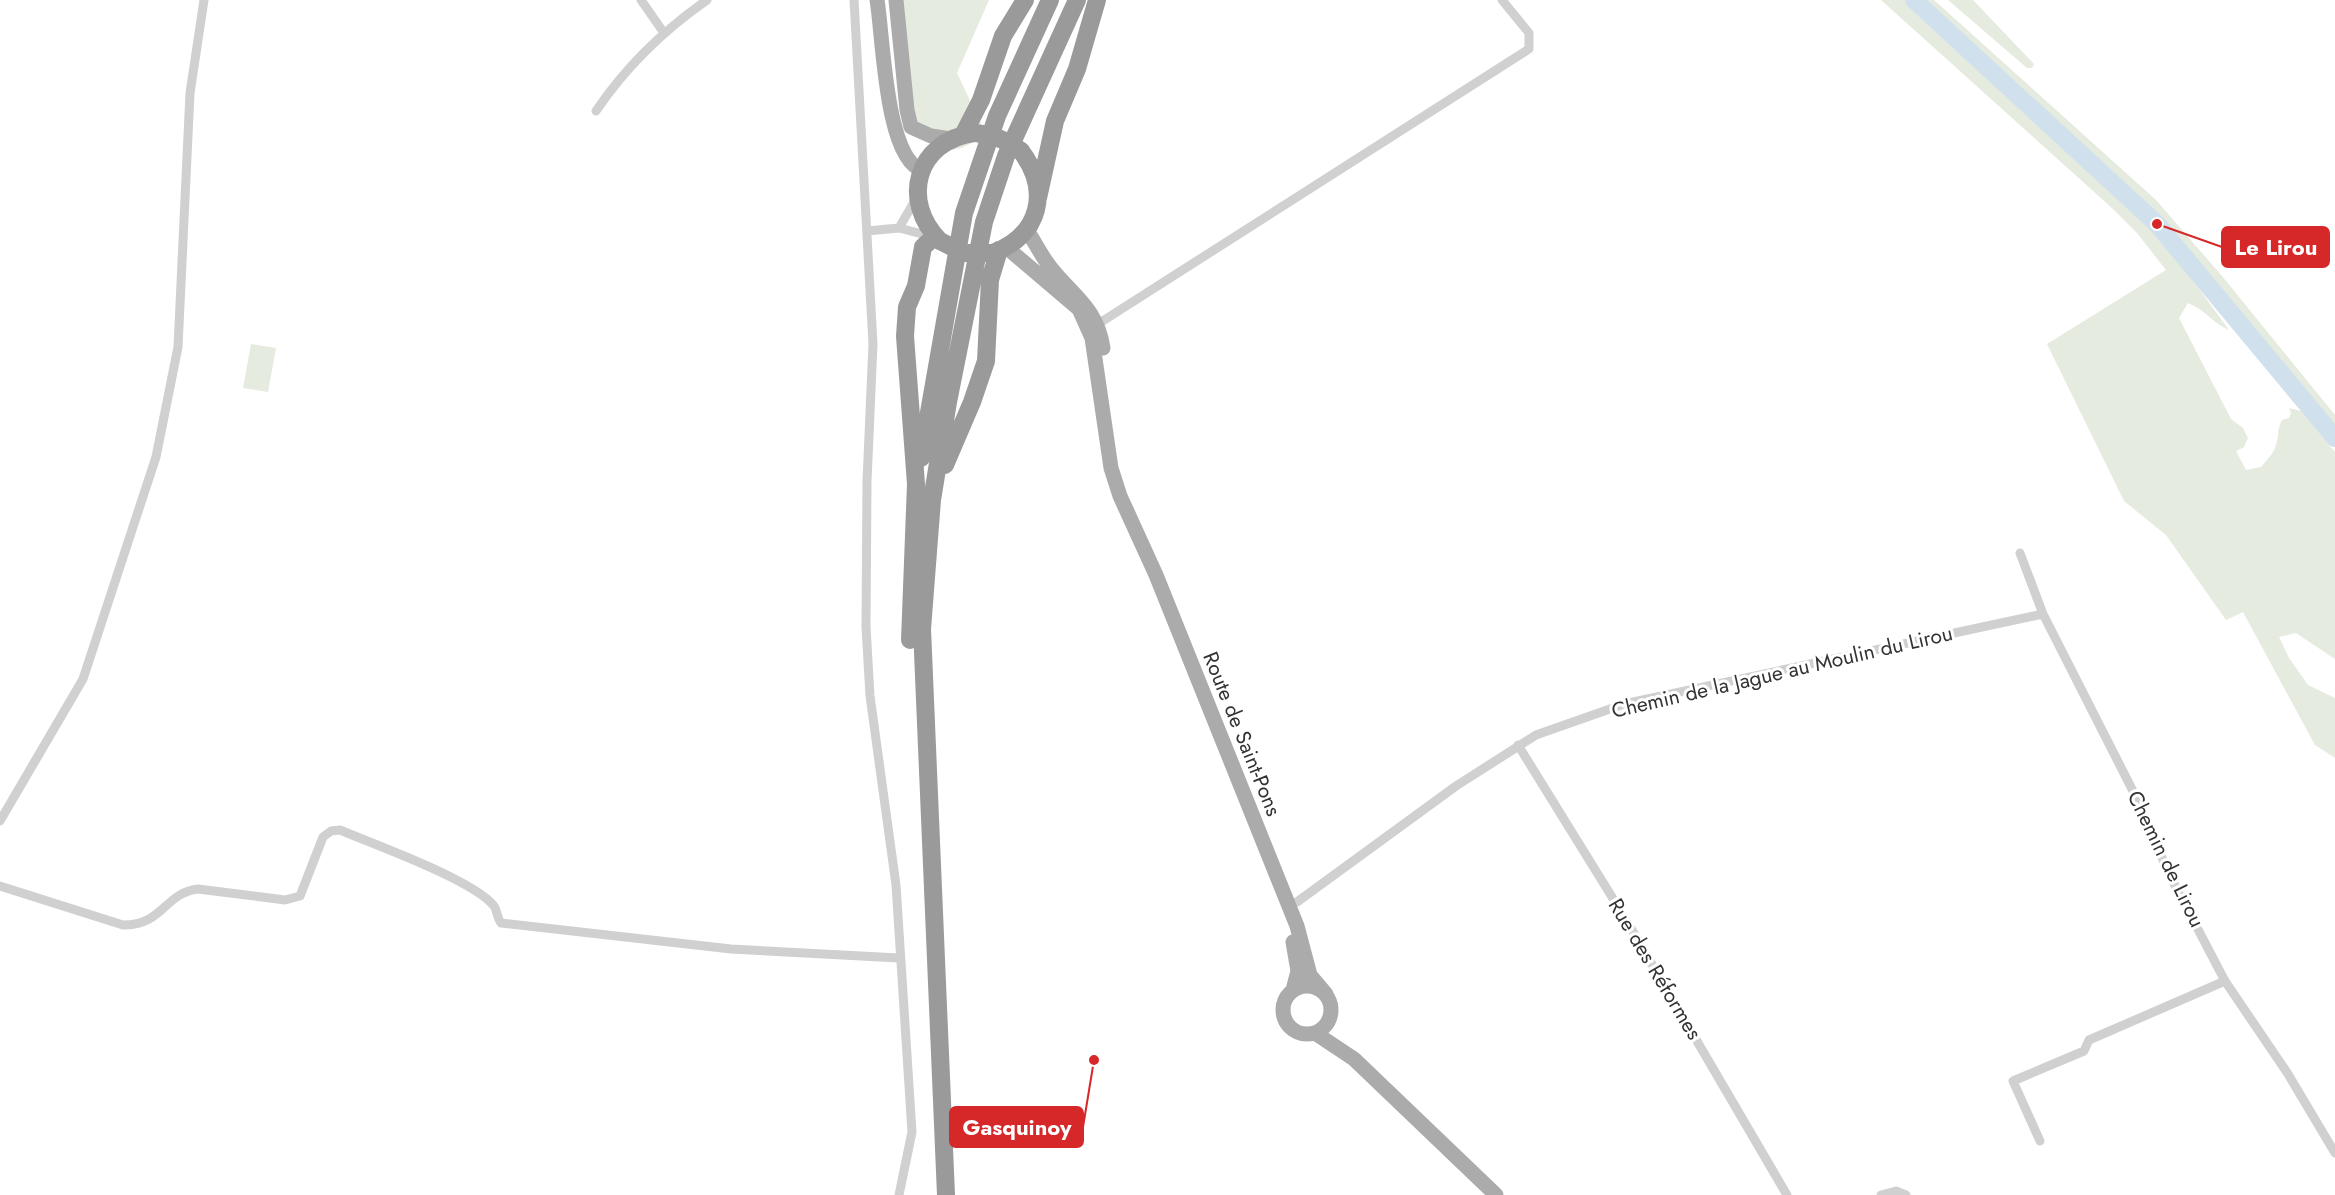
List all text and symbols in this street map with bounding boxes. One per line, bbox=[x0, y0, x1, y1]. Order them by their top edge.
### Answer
callout: Le Lirou bbox=[2222, 227, 2329, 267]
text: Le Lirou bbox=[2235, 231, 2317, 263]
street label: Chemin de la Jague au Moulin du Lirou bbox=[1609, 618, 1955, 726]
street label: Route de Saint-Pons bbox=[1195, 647, 1289, 821]
street label: Chemin de Lirou bbox=[2120, 786, 2212, 932]
street label: Rue des Réformes bbox=[1601, 893, 1709, 1045]
callout: Gasquinoy bbox=[950, 1107, 1083, 1147]
text: Gasquinoy bbox=[963, 1111, 1072, 1143]

